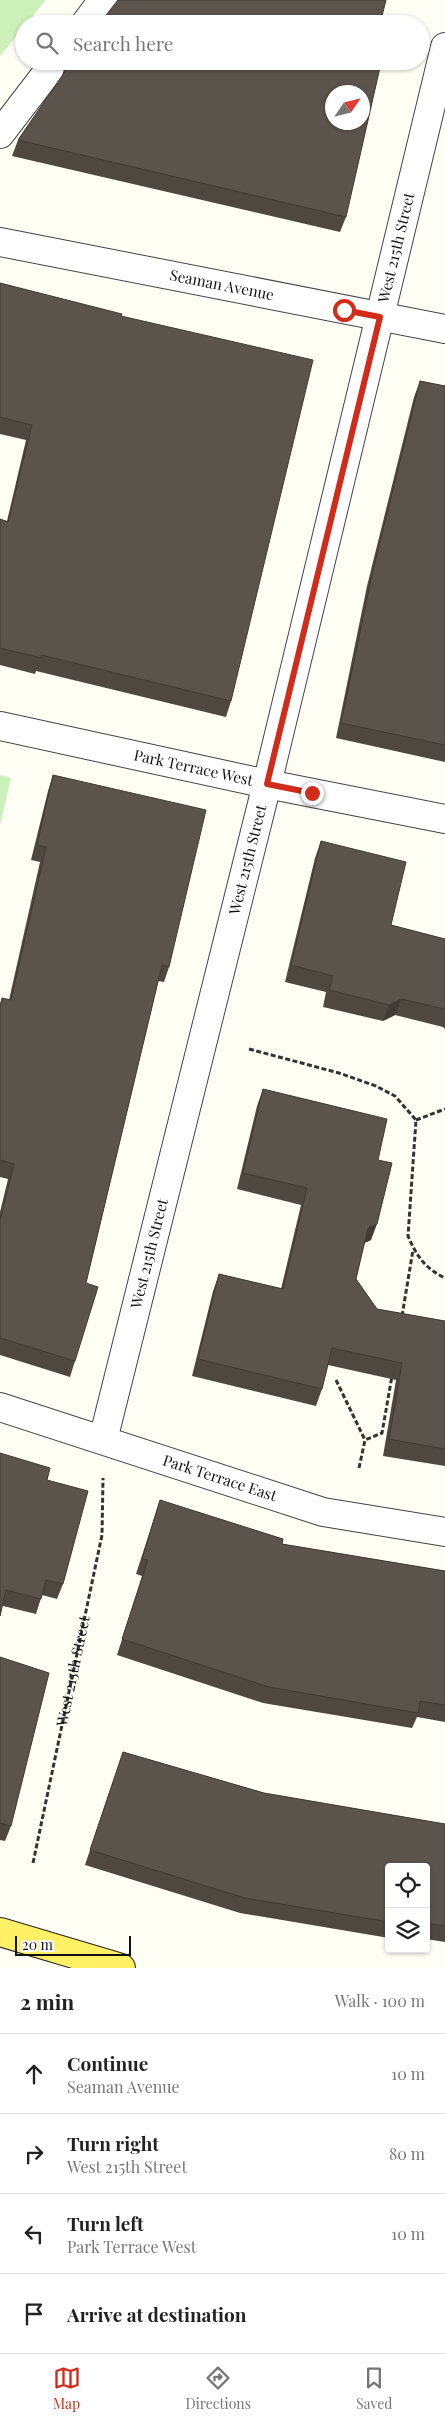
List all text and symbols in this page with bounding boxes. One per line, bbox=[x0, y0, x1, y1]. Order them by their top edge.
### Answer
search box bbox=[15, 15, 430, 70]
icon: search bbox=[33, 29, 61, 57]
text: Search here bbox=[73, 30, 173, 56]
north arrow bbox=[325, 85, 370, 130]
street label: West 215th Street bbox=[372, 190, 419, 305]
street label: Seaman Avenue bbox=[168, 264, 276, 304]
route start bbox=[333, 299, 356, 322]
street label: Park Terrace West bbox=[132, 744, 256, 790]
route end bbox=[301, 782, 324, 805]
street label: West 215th Street bbox=[223, 802, 271, 918]
street label: West 215th Street bbox=[125, 1196, 172, 1312]
street label: Park Terrace East bbox=[161, 1450, 280, 1505]
street label: West 215th Street bbox=[51, 1613, 94, 1729]
map controls bbox=[385, 1863, 430, 1953]
button: locate bbox=[385, 1863, 430, 1908]
button: layers bbox=[385, 1908, 430, 1953]
scale bar bbox=[15, 1933, 131, 1956]
text: 20 m bbox=[22, 1935, 53, 1954]
text: 2 min bbox=[20, 1987, 74, 2015]
text: Walk · 100 m bbox=[335, 1990, 425, 2011]
text: Continue bbox=[67, 2050, 148, 2076]
icon: ahead bbox=[20, 2060, 48, 2088]
text: 10 m bbox=[391, 2063, 425, 2084]
text: Seaman Avenue bbox=[67, 2076, 180, 2097]
text: Turn right bbox=[67, 2130, 159, 2156]
icon: right bbox=[20, 2140, 48, 2168]
text: 80 m bbox=[389, 2143, 425, 2164]
text: West 215th Street bbox=[67, 2156, 187, 2177]
text: Turn left bbox=[67, 2210, 144, 2236]
icon: left bbox=[20, 2220, 48, 2248]
text: 10 m bbox=[391, 2223, 425, 2244]
text: Park Terrace West bbox=[67, 2236, 196, 2257]
icon: arrive bbox=[20, 2300, 48, 2328]
text: Arrive at destination bbox=[67, 2301, 247, 2327]
tab: Map bbox=[53, 2364, 81, 2413]
tab: Directions bbox=[186, 2364, 251, 2413]
tab: Saved bbox=[356, 2364, 392, 2413]

